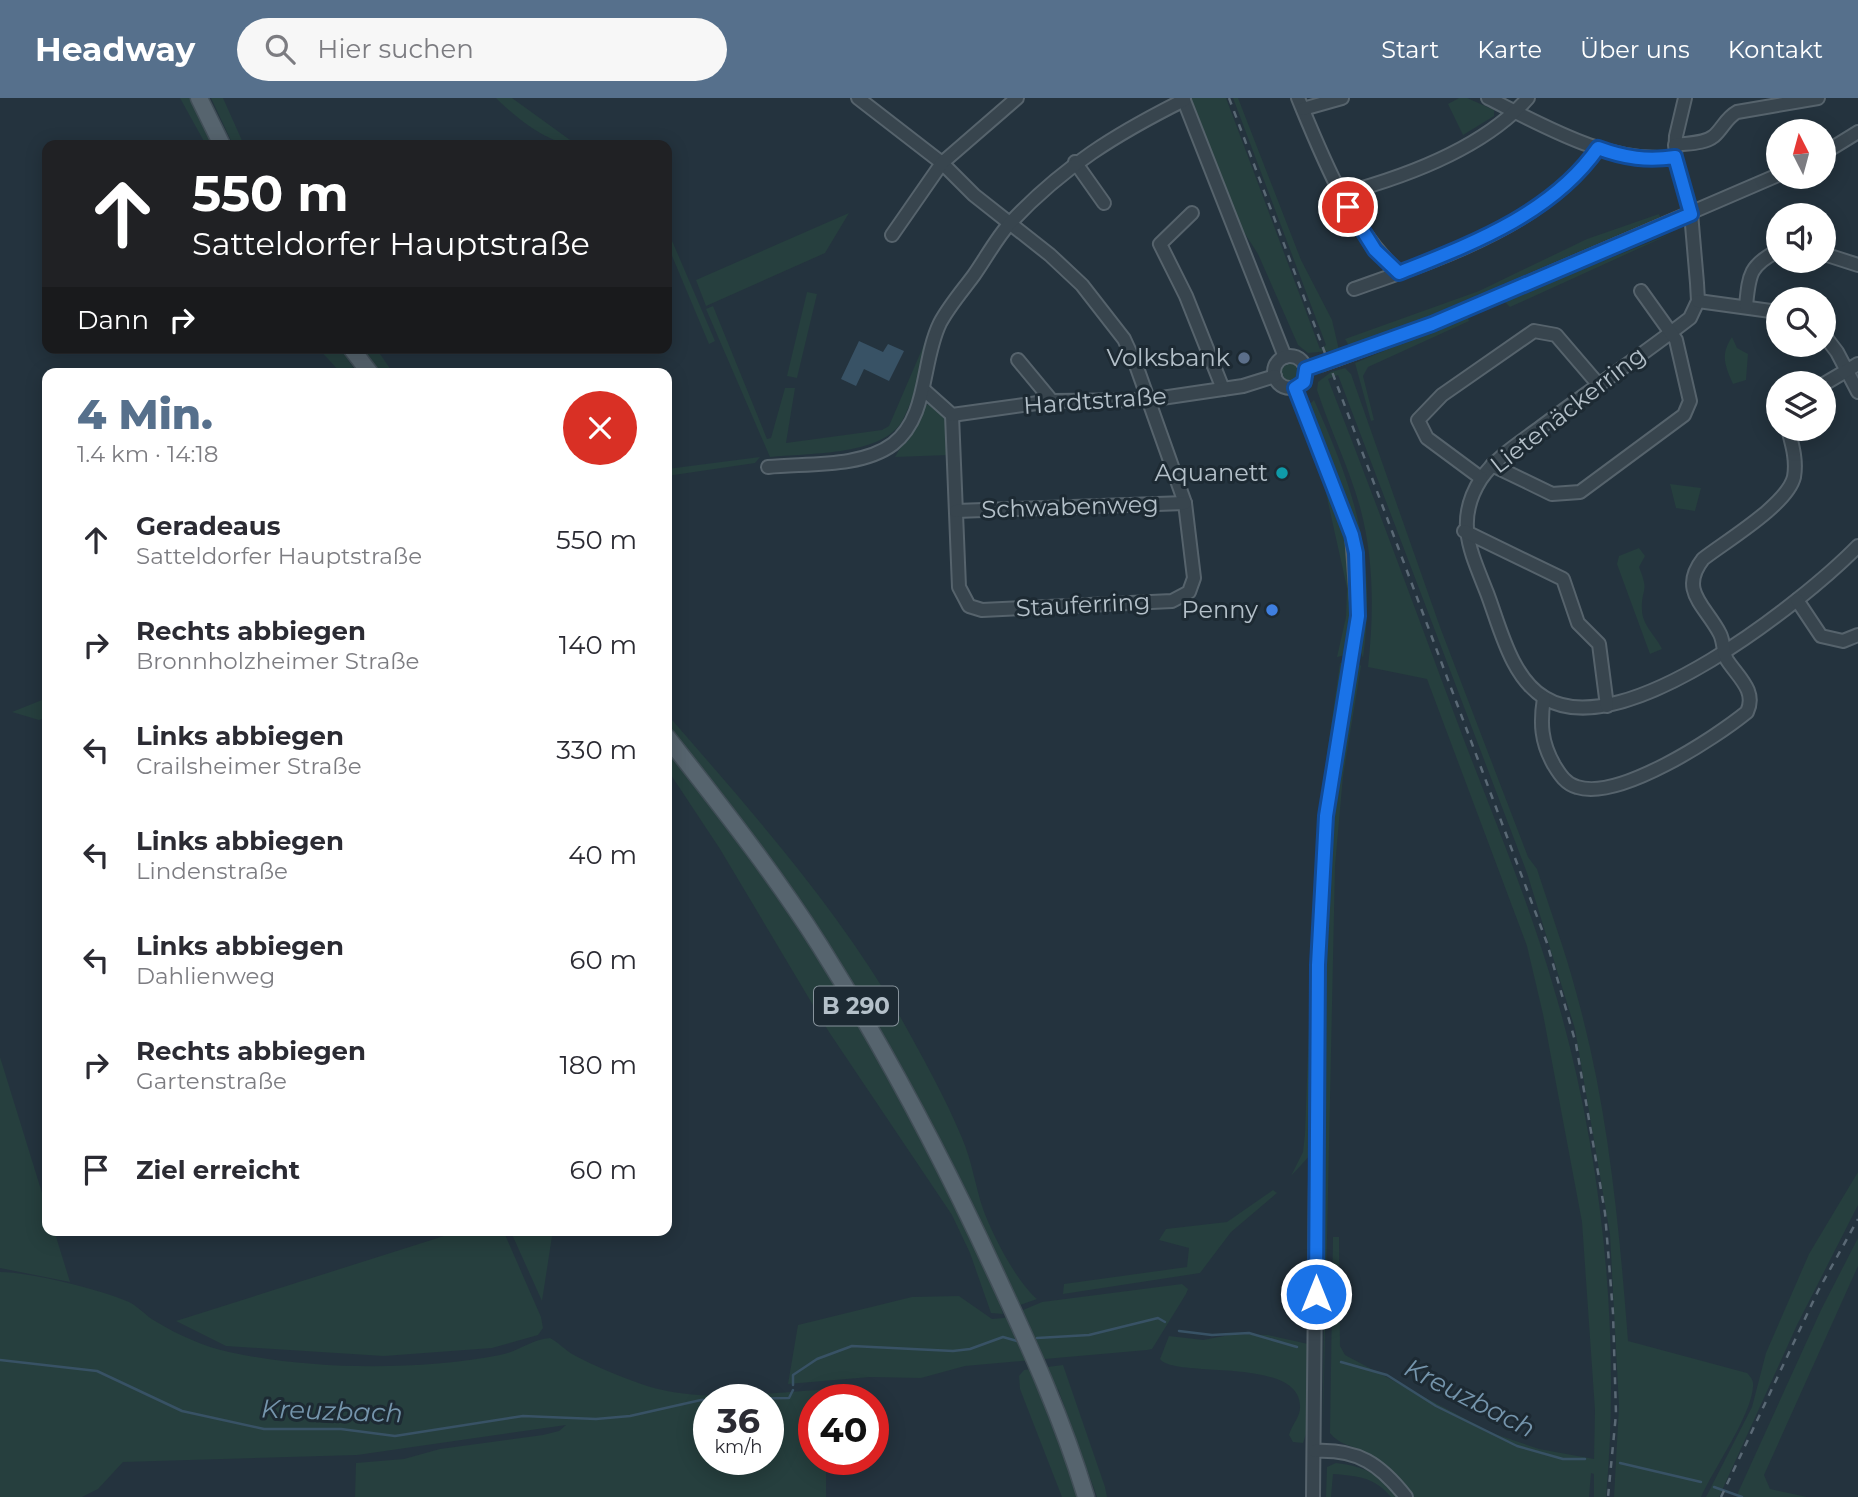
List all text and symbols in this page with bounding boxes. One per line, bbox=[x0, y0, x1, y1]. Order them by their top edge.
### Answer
search box bbox=[237, 18, 727, 81]
text: Headway bbox=[35, 29, 195, 69]
icon: search bbox=[261, 30, 299, 68]
text: Hier suchen bbox=[317, 33, 474, 65]
text: Start bbox=[1381, 35, 1439, 64]
text: Karte bbox=[1477, 35, 1542, 64]
text: Über uns bbox=[1580, 35, 1690, 64]
text: Kontakt bbox=[1728, 35, 1823, 64]
north arrow bbox=[1766, 119, 1836, 189]
map controls bbox=[1766, 119, 1836, 441]
text: 550 m bbox=[192, 164, 349, 223]
icon: ahead bbox=[77, 168, 168, 259]
pin bbox=[1318, 177, 1378, 237]
icon: arrive bbox=[1329, 188, 1367, 226]
button: sound bbox=[1766, 203, 1836, 273]
text: Satteldorfer Hauptstraße bbox=[192, 224, 590, 263]
button: search bbox=[1766, 287, 1836, 357]
icon: right bbox=[163, 301, 201, 339]
text: Dann bbox=[77, 304, 149, 336]
street label: Lietenäckerring bbox=[1484, 340, 1651, 479]
place label: Volksbank bbox=[1106, 343, 1231, 372]
marker: Volksbank bbox=[1236, 350, 1252, 366]
button: layers bbox=[1766, 371, 1836, 441]
street label: Hardtstraße bbox=[1022, 381, 1168, 420]
text: 4 Min. bbox=[77, 388, 213, 440]
button: close bbox=[563, 391, 637, 465]
text: 1.4 km · 14:18 bbox=[77, 440, 218, 468]
place label: Aquanett bbox=[1154, 458, 1268, 487]
marker: Aquanett bbox=[1274, 465, 1290, 481]
street label: Schwabenweg bbox=[981, 489, 1159, 524]
text: Geradeaus bbox=[136, 510, 281, 542]
icon: ahead bbox=[77, 521, 115, 559]
text: 550 m bbox=[556, 524, 637, 556]
text: Satteldorfer Hauptstraße bbox=[136, 542, 422, 570]
street label: Stauferring bbox=[1015, 586, 1151, 623]
place label: Penny bbox=[1182, 595, 1258, 624]
marker: Penny bbox=[1264, 602, 1280, 618]
text: Rechts abbiegen bbox=[136, 615, 366, 647]
icon: right bbox=[77, 626, 115, 664]
text: 140 m bbox=[559, 629, 637, 661]
text: Bronnholzheimer Straße bbox=[136, 647, 419, 675]
text: Links abbiegen bbox=[136, 720, 344, 752]
icon: left bbox=[77, 731, 115, 769]
text: 330 m bbox=[556, 734, 637, 766]
text: Crailsheimer Straße bbox=[136, 752, 362, 780]
text: Links abbiegen bbox=[136, 825, 344, 857]
icon: left bbox=[77, 836, 115, 874]
text: 40 m bbox=[568, 839, 637, 871]
text: Lindenstraße bbox=[136, 857, 288, 885]
text: Links abbiegen bbox=[136, 930, 344, 962]
icon: left bbox=[77, 941, 115, 979]
text: 60 m bbox=[570, 944, 637, 976]
text: Dahlienweg bbox=[136, 962, 275, 990]
road number: B 290 bbox=[814, 986, 898, 1026]
text: Rechts abbiegen bbox=[136, 1035, 366, 1067]
icon: right bbox=[77, 1046, 115, 1084]
text: 180 m bbox=[559, 1049, 637, 1081]
text: Gartenstraße bbox=[136, 1067, 287, 1095]
icon: arrive bbox=[77, 1151, 115, 1189]
text: Ziel erreicht bbox=[136, 1154, 300, 1186]
text: 60 m bbox=[570, 1154, 637, 1186]
position arrow bbox=[1279, 1257, 1353, 1331]
water label: Kreuzbach bbox=[1399, 1351, 1541, 1445]
speed limit sign: 40 bbox=[798, 1384, 889, 1475]
water label: Kreuzbach bbox=[260, 1393, 404, 1429]
text: 36 bbox=[717, 1399, 760, 1442]
text: km/h bbox=[714, 1436, 763, 1458]

